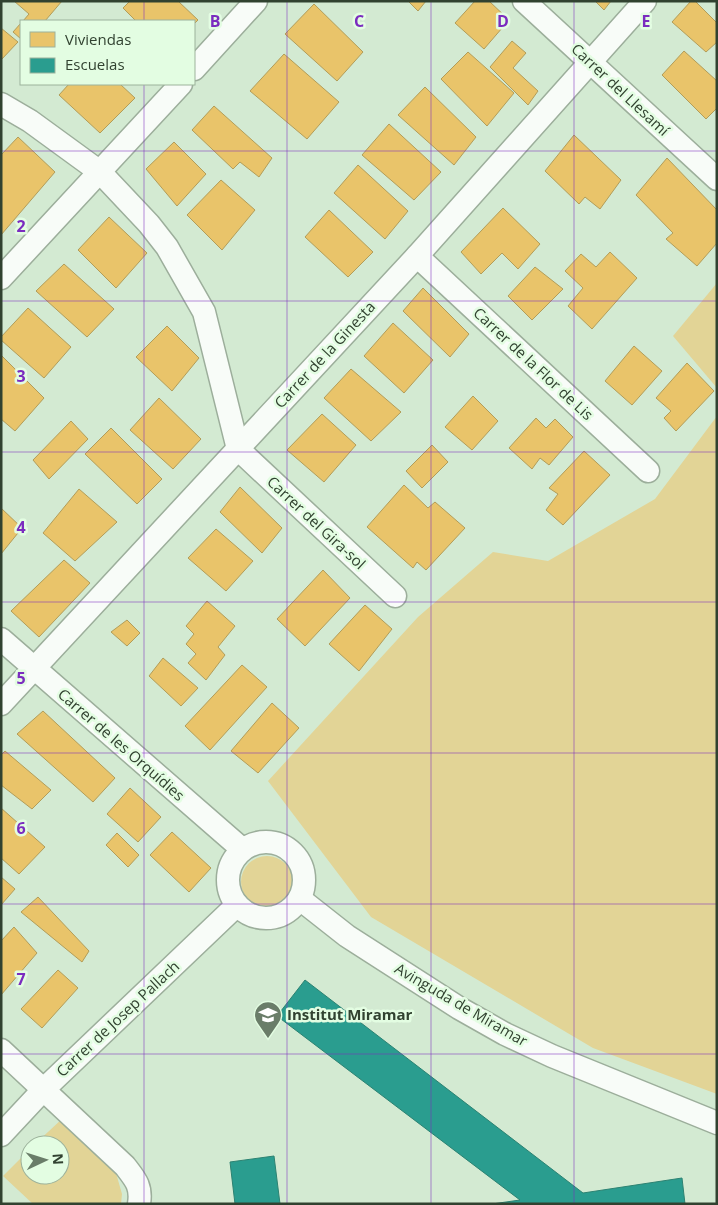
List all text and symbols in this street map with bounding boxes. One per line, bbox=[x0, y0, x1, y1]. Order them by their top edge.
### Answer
text: B bbox=[210, 10, 220, 32]
text: C bbox=[354, 10, 364, 32]
text: D bbox=[497, 10, 509, 32]
text: E bbox=[642, 10, 651, 32]
legend bbox=[20, 20, 195, 85]
text: Viviendas bbox=[65, 29, 131, 49]
street label: Carrer del Llesamí bbox=[567, 39, 675, 141]
text: Escuelas bbox=[65, 54, 125, 74]
text: 2 bbox=[16, 215, 26, 237]
street label: Carrer de la Ginesta bbox=[270, 297, 379, 412]
street label: Carrer de la Flor de Lis bbox=[470, 302, 598, 424]
text: 3 bbox=[16, 365, 26, 387]
street label: Carrer del Gira-sol bbox=[263, 471, 370, 573]
text: 4 bbox=[16, 516, 26, 538]
text: 5 bbox=[16, 667, 26, 689]
street label: Carrer de les Orquídies bbox=[54, 684, 189, 805]
text: 6 bbox=[16, 817, 26, 839]
street label: Carrer de Josep Pallach bbox=[51, 956, 183, 1081]
street label: Avinguda de Miramar bbox=[391, 958, 532, 1050]
text: 7 bbox=[16, 968, 26, 990]
school or university icon: Institut Miramar bbox=[253, 1000, 283, 1039]
place label: Institut Miramar bbox=[287, 1004, 413, 1024]
north arrow bbox=[20, 1135, 70, 1185]
text: N bbox=[49, 1153, 68, 1165]

